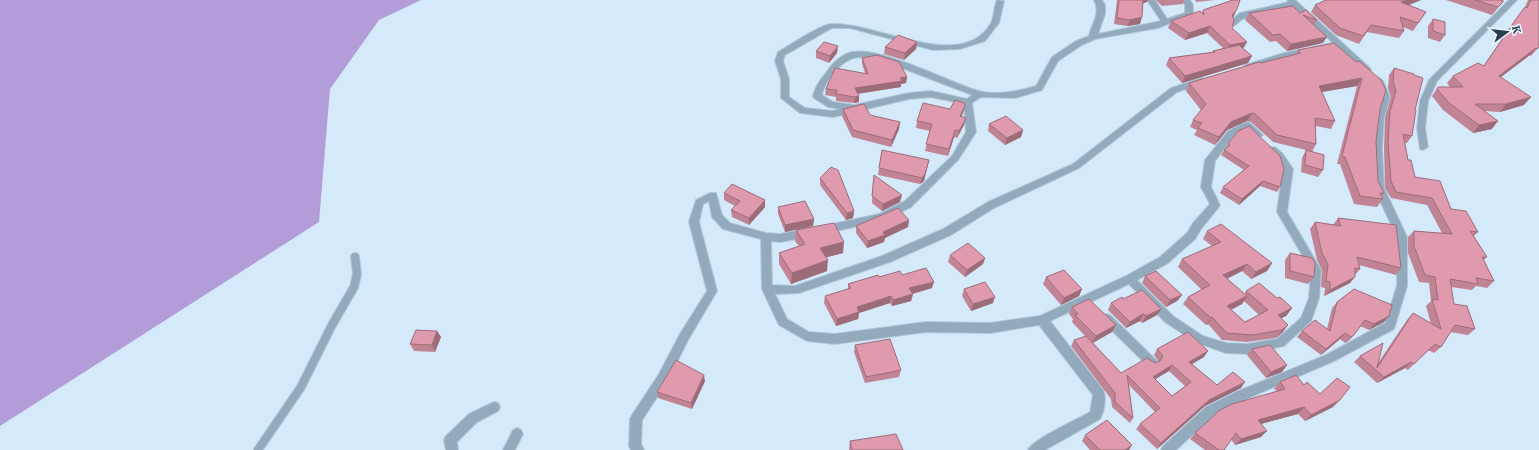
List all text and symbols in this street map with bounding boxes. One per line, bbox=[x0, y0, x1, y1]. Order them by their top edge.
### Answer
north arrow bbox=[1487, 12, 1527, 52]
text: K bbox=[1509, 24, 1524, 35]

